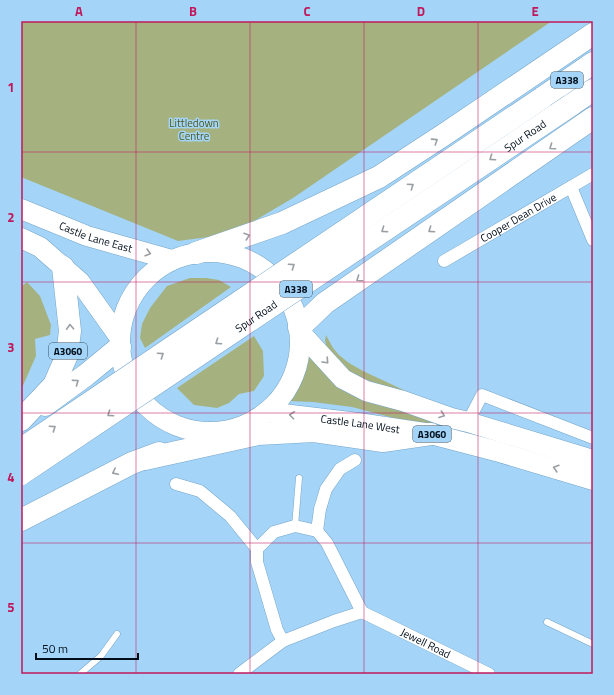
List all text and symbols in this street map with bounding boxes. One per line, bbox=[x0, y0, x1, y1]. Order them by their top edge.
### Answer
text: A bbox=[75, 1, 83, 21]
text: B bbox=[189, 1, 197, 21]
text: C bbox=[303, 1, 311, 21]
text: D bbox=[417, 1, 425, 21]
text: E bbox=[531, 1, 539, 21]
road number: A338 bbox=[551, 72, 583, 88]
text: 1 bbox=[7, 77, 15, 97]
park label: Littledown Centre bbox=[169, 115, 219, 144]
street label: Spur Road bbox=[501, 116, 549, 156]
one-way arrow bbox=[431, 138, 438, 145]
one-way arrow bbox=[549, 142, 556, 149]
one-way arrow bbox=[489, 153, 496, 160]
one-way arrow bbox=[407, 184, 414, 191]
street label: Cooper Dean Drive bbox=[477, 189, 560, 246]
text: 2 bbox=[7, 207, 15, 227]
street label: Castle Lane East bbox=[57, 217, 134, 256]
one-way arrow bbox=[381, 225, 388, 233]
one-way arrow bbox=[428, 225, 435, 232]
one-way arrow bbox=[243, 232, 250, 240]
one-way arrow bbox=[144, 248, 151, 257]
one-way arrow bbox=[288, 263, 295, 271]
one-way arrow bbox=[356, 274, 363, 281]
road number: A338 bbox=[280, 281, 312, 297]
street label: Spur Road bbox=[232, 296, 280, 336]
one-way arrow bbox=[65, 324, 74, 330]
text: 3 bbox=[7, 337, 15, 357]
one-way arrow bbox=[215, 337, 222, 345]
road number: A3060 bbox=[49, 343, 87, 359]
one-way arrow bbox=[157, 352, 164, 360]
one-way arrow bbox=[322, 356, 329, 364]
one-way arrow bbox=[71, 380, 78, 387]
one-way arrow bbox=[107, 409, 114, 417]
one-way arrow bbox=[438, 410, 445, 418]
one-way arrow bbox=[289, 411, 295, 420]
street label: Castle Lane West bbox=[320, 411, 401, 437]
one-way arrow bbox=[49, 425, 56, 432]
road number: A3060 bbox=[413, 426, 451, 442]
one-way arrow bbox=[552, 464, 559, 473]
text: 4 bbox=[7, 467, 15, 487]
one-way arrow bbox=[111, 467, 119, 475]
text: 5 bbox=[7, 597, 15, 617]
street label: Jewell Road bbox=[398, 624, 454, 662]
scale bar bbox=[36, 635, 138, 661]
text: 50 m bbox=[42, 639, 68, 658]

